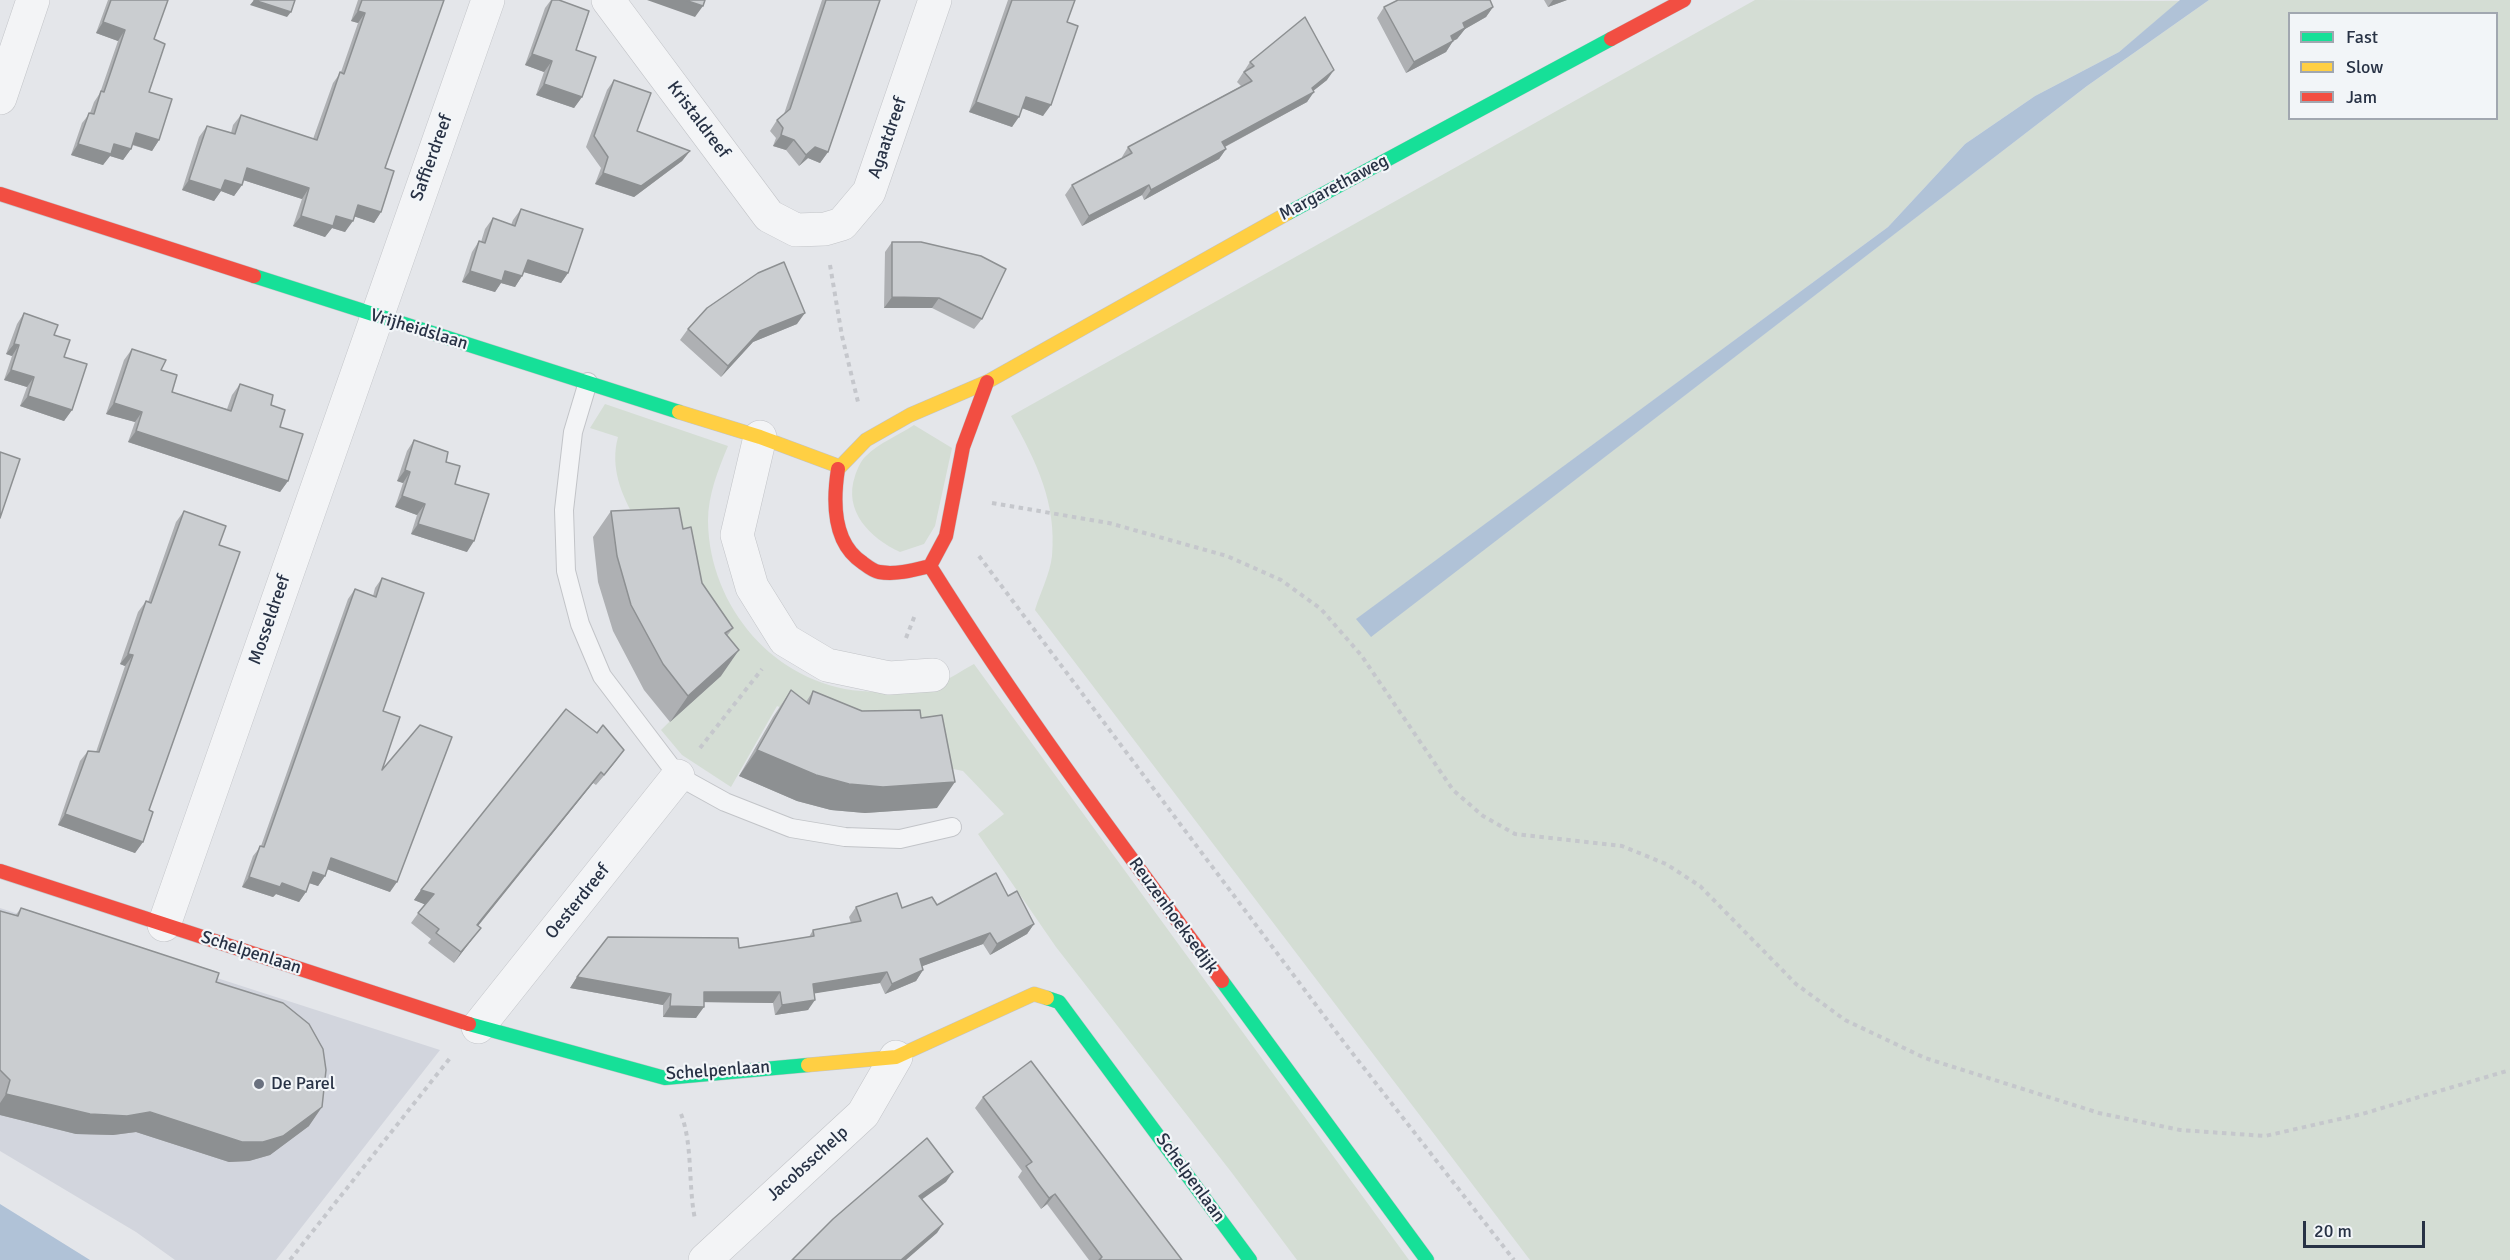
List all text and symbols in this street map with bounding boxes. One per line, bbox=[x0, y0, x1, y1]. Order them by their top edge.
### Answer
legend bbox=[2288, 12, 2498, 120]
text: Fast bbox=[2346, 26, 2378, 48]
text: Slow bbox=[2346, 56, 2383, 78]
street label: Kristaldreef bbox=[662, 77, 734, 163]
text: Jam bbox=[2346, 86, 2377, 108]
street label: Agaatdreef bbox=[864, 95, 912, 181]
street label: Saffierdreef bbox=[406, 112, 458, 204]
street label: Margarethaweg bbox=[1276, 150, 1392, 226]
street label: Vrijheidslaan bbox=[367, 305, 471, 355]
street label: Mosseldreef bbox=[245, 572, 295, 668]
street label: Reuzenhoeksedijk bbox=[1124, 854, 1222, 978]
street label: Oesterdreef bbox=[541, 860, 615, 944]
street label: Schelpenlaan bbox=[198, 927, 304, 979]
street label: Schelpenlaan bbox=[665, 1057, 771, 1085]
place label: De Parel bbox=[271, 1073, 335, 1095]
marker: De Parel bbox=[252, 1077, 266, 1091]
street label: Jacobsschelp bbox=[763, 1122, 853, 1206]
street label: Schelpenlaan bbox=[1151, 1129, 1229, 1227]
scale bar bbox=[2306, 1209, 2428, 1247]
text: 20 m bbox=[2314, 1220, 2352, 1242]

